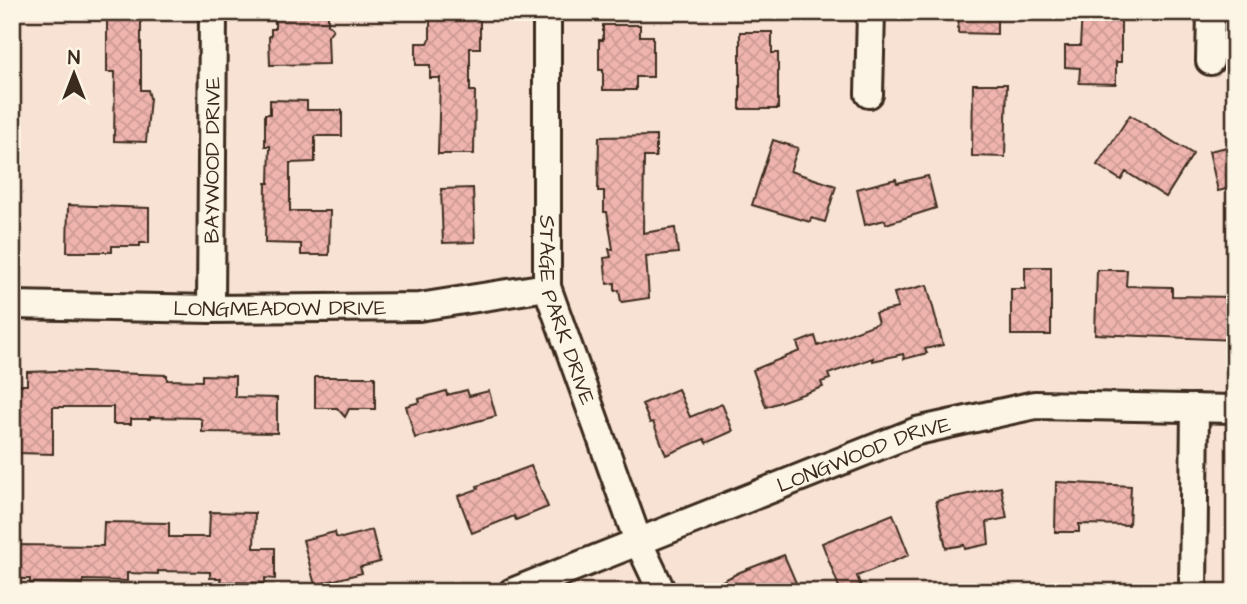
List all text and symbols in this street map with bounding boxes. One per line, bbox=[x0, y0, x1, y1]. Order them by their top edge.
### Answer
north arrow bbox=[38, 38, 108, 108]
text: N bbox=[68, 45, 80, 72]
street label: BAYWOOD DRIVE bbox=[197, 76, 227, 244]
street label: STAGE PARK DRIVE bbox=[533, 215, 603, 409]
street label: LONGMEADOW DRIVE bbox=[173, 293, 387, 324]
street label: LONGWOOD DRIVE bbox=[773, 409, 954, 500]

